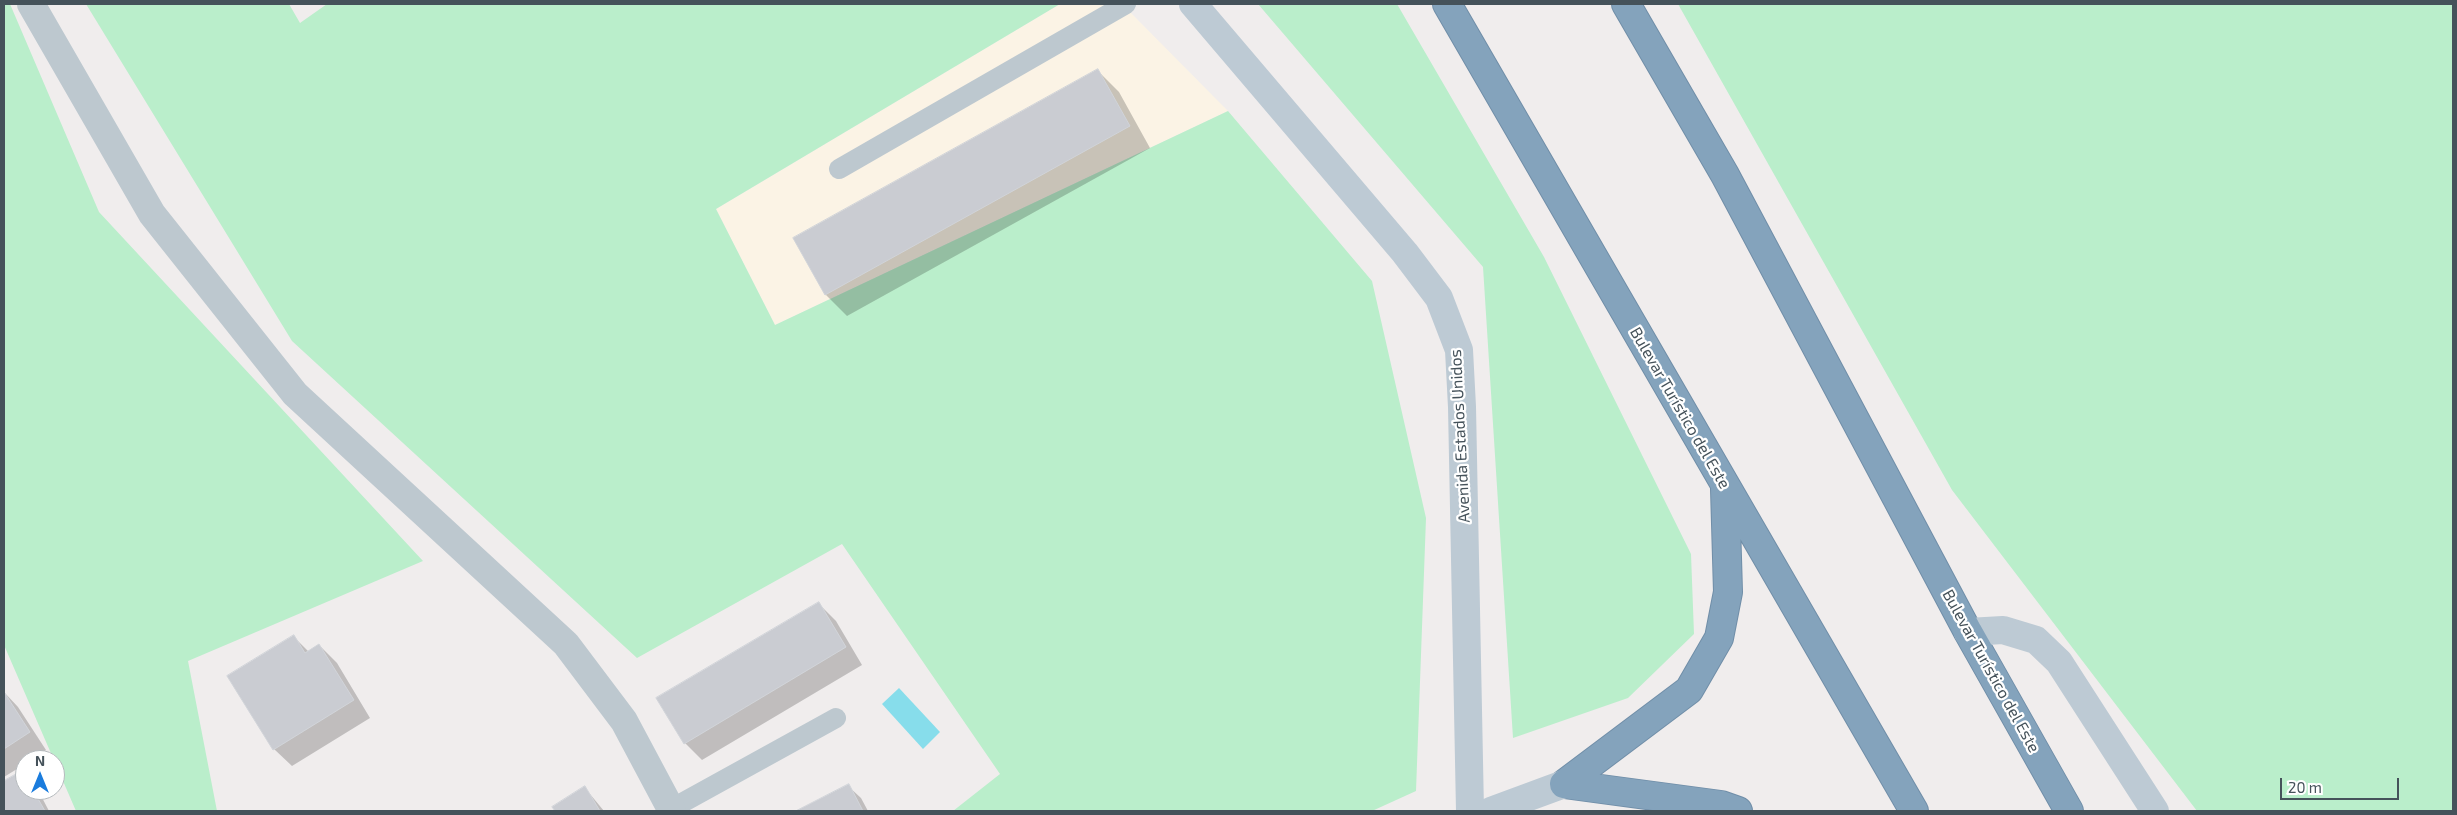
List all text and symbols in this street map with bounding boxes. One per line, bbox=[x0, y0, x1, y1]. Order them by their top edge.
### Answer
street label: Bulevar Turístico del Este bbox=[1626, 324, 1734, 492]
street label: Avenida Estados Unidos bbox=[1446, 349, 1474, 523]
street label: Bulevar Turístico del Este bbox=[1938, 586, 2044, 756]
north arrow bbox=[15, 750, 65, 800]
text: N bbox=[35, 752, 45, 769]
scale bar bbox=[2282, 768, 2401, 800]
text: 20 m bbox=[2288, 778, 2322, 796]

